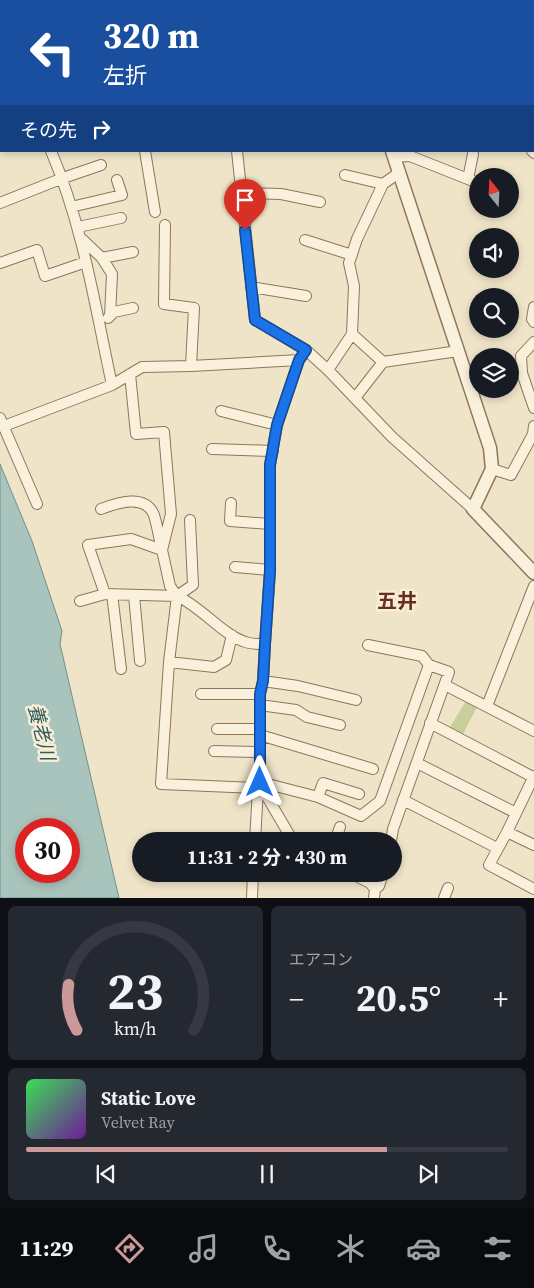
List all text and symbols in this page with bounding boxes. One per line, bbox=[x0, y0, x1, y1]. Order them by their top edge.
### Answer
text: 320 m bbox=[103, 12, 199, 60]
icon: left bbox=[20, 20, 85, 85]
text: 左折 bbox=[103, 60, 147, 90]
icon: right bbox=[87, 115, 115, 143]
text: その先 bbox=[20, 117, 77, 143]
north arrow bbox=[469, 168, 519, 218]
map controls bbox=[469, 168, 519, 398]
pin bbox=[224, 179, 266, 230]
icon: arrive bbox=[231, 186, 259, 214]
button: sound bbox=[469, 228, 519, 278]
button: search bbox=[469, 288, 519, 338]
button: layers bbox=[469, 348, 519, 398]
district label: 五井 bbox=[377, 587, 417, 615]
water label: 養老川 bbox=[22, 701, 62, 765]
position arrow bbox=[233, 755, 285, 807]
speed limit sign: 30 bbox=[15, 818, 80, 883]
text: 11:31 · 2 分 · 430 m bbox=[187, 844, 347, 870]
text: エアコン bbox=[289, 948, 353, 970]
text: 23 bbox=[107, 955, 164, 1026]
text: 20.5° bbox=[356, 972, 441, 1024]
text: − bbox=[289, 980, 304, 1018]
text: + bbox=[493, 980, 508, 1018]
text: km/h bbox=[114, 1016, 157, 1041]
text: Static Love bbox=[101, 1085, 196, 1111]
text: Velvet Ray bbox=[101, 1111, 175, 1133]
icon: previous bbox=[92, 1160, 120, 1188]
icon: pause bbox=[253, 1160, 281, 1188]
icon: next bbox=[414, 1160, 442, 1188]
icon: directions bbox=[112, 1231, 147, 1266]
icon: music bbox=[186, 1231, 221, 1266]
icon: phone bbox=[259, 1231, 294, 1266]
icon: climate bbox=[333, 1231, 368, 1266]
icon: car bbox=[406, 1231, 441, 1266]
icon: filters bbox=[480, 1231, 515, 1266]
text: 11:29 bbox=[19, 1233, 74, 1263]

